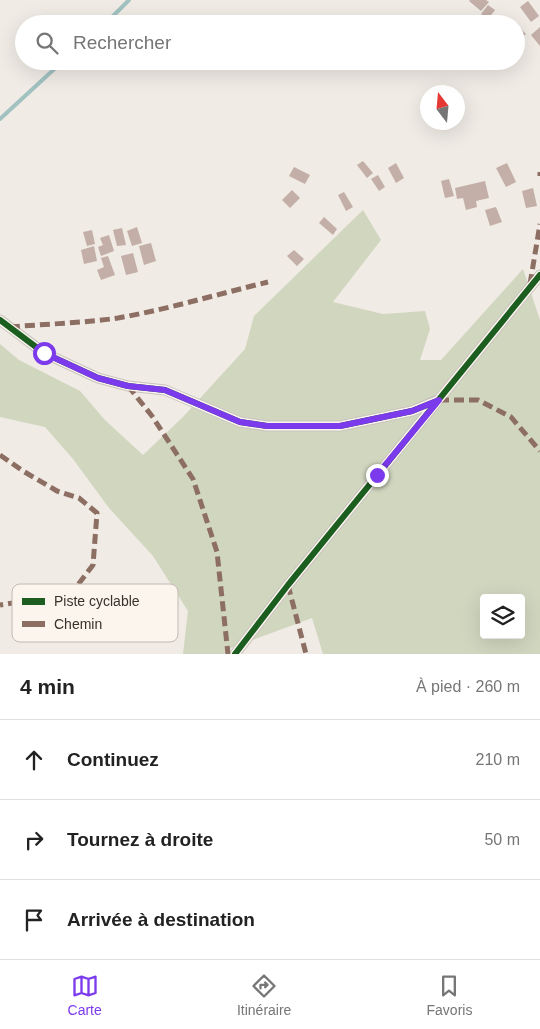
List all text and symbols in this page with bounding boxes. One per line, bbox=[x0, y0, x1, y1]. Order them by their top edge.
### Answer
search box bbox=[15, 15, 525, 70]
icon: search bbox=[33, 29, 61, 57]
text: Rechercher bbox=[73, 32, 171, 53]
north arrow bbox=[420, 85, 465, 130]
route start bbox=[33, 342, 56, 365]
route end bbox=[366, 464, 389, 487]
legend bbox=[12, 584, 178, 642]
text: Piste cyclable bbox=[54, 593, 140, 609]
map controls bbox=[480, 594, 525, 639]
button: layers bbox=[480, 594, 525, 639]
text: Chemin bbox=[54, 616, 102, 632]
text: 4 min bbox=[20, 675, 75, 698]
text: À pied · 260 m bbox=[416, 678, 520, 695]
icon: ahead bbox=[20, 746, 48, 774]
text: Continuez bbox=[67, 749, 159, 770]
text: 210 m bbox=[476, 751, 520, 768]
icon: right bbox=[20, 826, 48, 854]
text: Tournez à droite bbox=[67, 829, 213, 850]
text: 50 m bbox=[484, 831, 520, 848]
icon: arrive bbox=[20, 906, 48, 934]
text: Arrivée à destination bbox=[67, 909, 255, 930]
tab: Carte bbox=[68, 972, 102, 1018]
tab: Itinéraire bbox=[237, 972, 291, 1018]
tab: Favoris bbox=[427, 972, 472, 1018]

